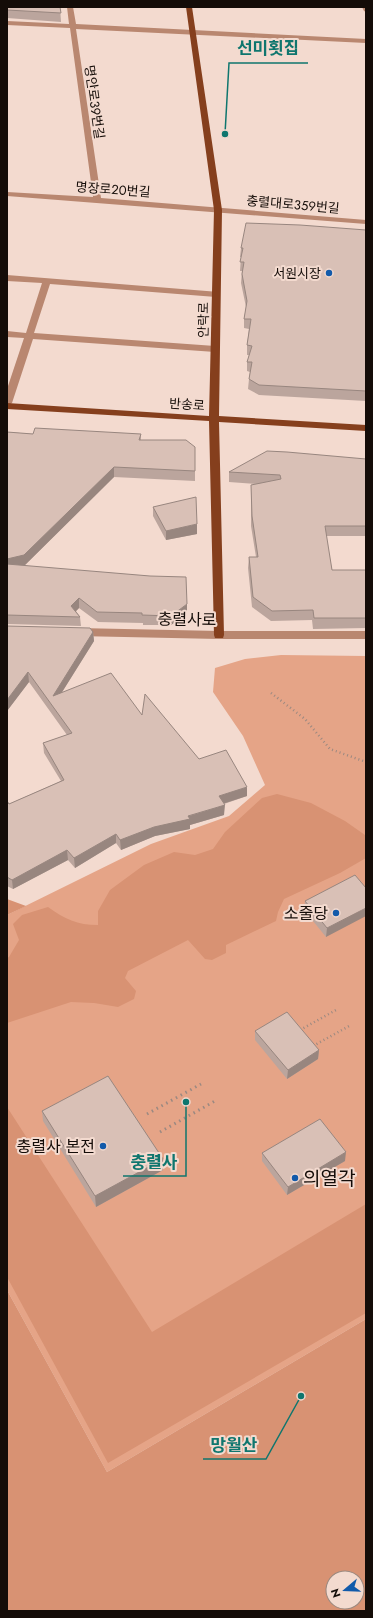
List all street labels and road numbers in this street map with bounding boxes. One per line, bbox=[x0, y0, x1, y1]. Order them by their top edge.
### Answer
street label: 명안로39번길 bbox=[80, 64, 109, 140]
street label: 명장로20번길 bbox=[75, 177, 151, 202]
street label: 충렬대로359번길 bbox=[245, 191, 340, 218]
street label: 안락로 bbox=[194, 302, 213, 338]
street label: 반송로 bbox=[168, 394, 206, 415]
street label: 충렬사로 bbox=[157, 607, 217, 632]

